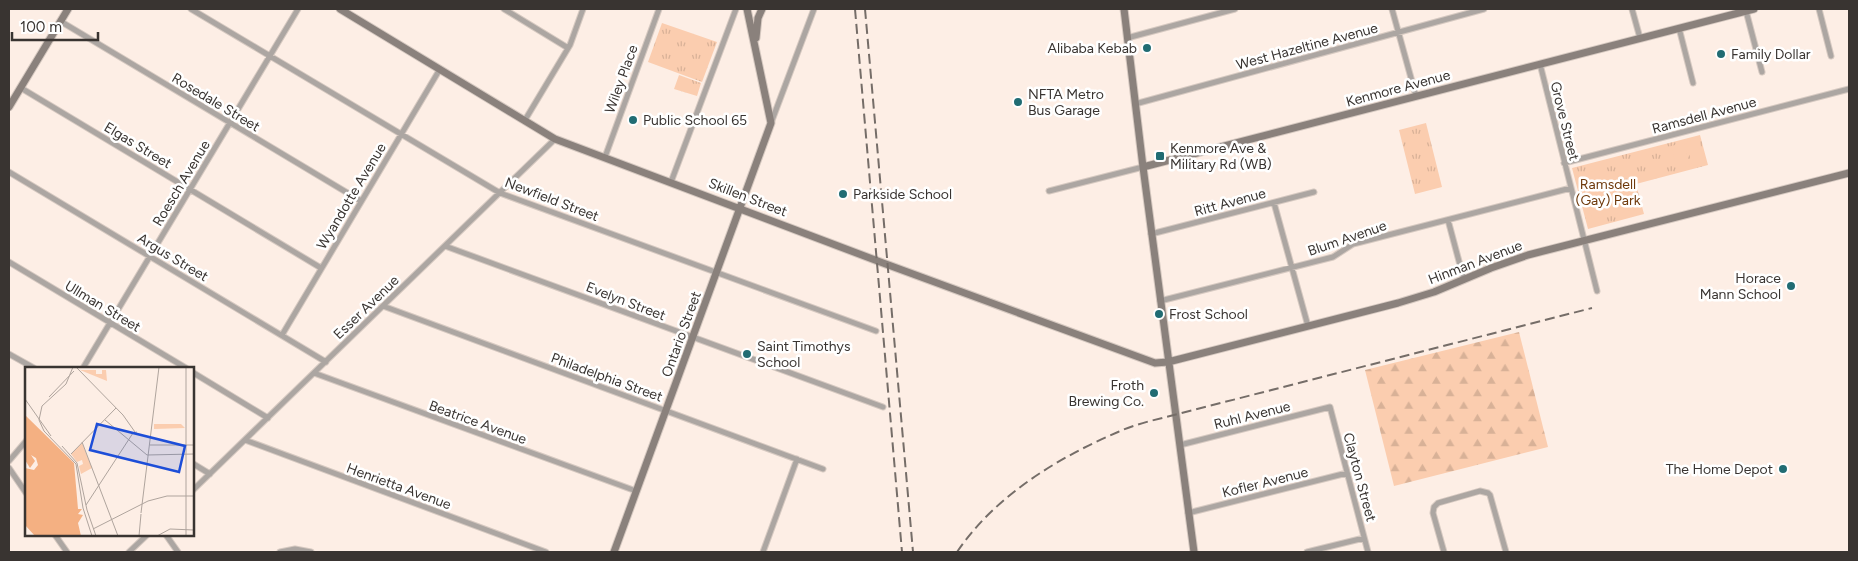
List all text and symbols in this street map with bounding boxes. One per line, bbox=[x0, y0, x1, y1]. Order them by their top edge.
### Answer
scale bar bbox=[12, 10, 99, 42]
text: 100 m bbox=[20, 18, 62, 36]
street label: West Hazeltine Avenue bbox=[1234, 19, 1380, 74]
place label: Alibaba Kebab bbox=[1047, 40, 1137, 57]
street label: Wiley Place bbox=[601, 42, 642, 116]
marker: Alibaba Kebab bbox=[1141, 42, 1153, 54]
place label: Family Dollar bbox=[1731, 46, 1811, 63]
marker: Family Dollar bbox=[1715, 48, 1727, 60]
street label: Kenmore Avenue bbox=[1344, 66, 1452, 111]
street label: Rosedale Street bbox=[169, 69, 263, 135]
street label: Grove Street bbox=[1547, 80, 1583, 162]
place label: NFTA Metro Bus Garage bbox=[1028, 86, 1104, 119]
street label: Ramsdell Avenue bbox=[1650, 93, 1758, 138]
marker: NFTA Metro Bus Garage bbox=[1012, 96, 1024, 108]
place label: Public School 65 bbox=[643, 112, 747, 129]
marker: Public School 65 bbox=[627, 114, 639, 126]
street label: Elgas Street bbox=[101, 119, 175, 172]
street label: Roesch Avenue bbox=[149, 137, 214, 229]
street label: Wyandotte Avenue bbox=[313, 140, 390, 252]
place label: Kenmore Ave & Military Rd (WB) bbox=[1170, 140, 1272, 173]
marker: Kenmore Ave & Military Rd (WB) bbox=[1154, 150, 1166, 162]
street label: Newfield Street bbox=[502, 174, 601, 225]
street label: Skillen Street bbox=[706, 175, 790, 220]
park label: Ramsdell (Gay) Park bbox=[1576, 176, 1641, 209]
street label: Ritt Avenue bbox=[1192, 185, 1268, 220]
place label: Parkside School bbox=[853, 186, 952, 203]
marker: Parkside School bbox=[837, 188, 849, 200]
street label: Blum Avenue bbox=[1306, 217, 1389, 260]
street label: Argus Street bbox=[134, 230, 211, 285]
street label: Hinman Avenue bbox=[1426, 237, 1525, 288]
place label: Horace Mann School bbox=[1700, 270, 1781, 303]
street label: Esser Avenue bbox=[330, 272, 403, 343]
street label: Ullman Street bbox=[62, 277, 144, 336]
street label: Evelyn Street bbox=[584, 278, 668, 324]
marker: Horace Mann School bbox=[1785, 280, 1797, 292]
street label: Ontario Street bbox=[658, 289, 705, 379]
place label: Frost School bbox=[1169, 306, 1248, 323]
marker: Frost School bbox=[1153, 308, 1165, 320]
place label: Saint Timothys School bbox=[757, 338, 850, 371]
marker: Saint Timothys School bbox=[741, 348, 753, 360]
street label: Philadelphia Street bbox=[549, 349, 665, 406]
inset map bbox=[25, 367, 194, 536]
place label: Froth Brewing Co. bbox=[1068, 377, 1144, 410]
marker: Froth Brewing Co. bbox=[1148, 387, 1160, 399]
street label: Beatrice Avenue bbox=[427, 397, 529, 448]
street label: Ruhl Avenue bbox=[1212, 398, 1292, 433]
street label: Clayton Street bbox=[1339, 431, 1380, 523]
street label: Henrietta Avenue bbox=[344, 460, 454, 513]
place label: The Home Depot bbox=[1666, 461, 1773, 478]
marker: The Home Depot bbox=[1777, 463, 1789, 475]
street label: Kofler Avenue bbox=[1220, 464, 1310, 501]

